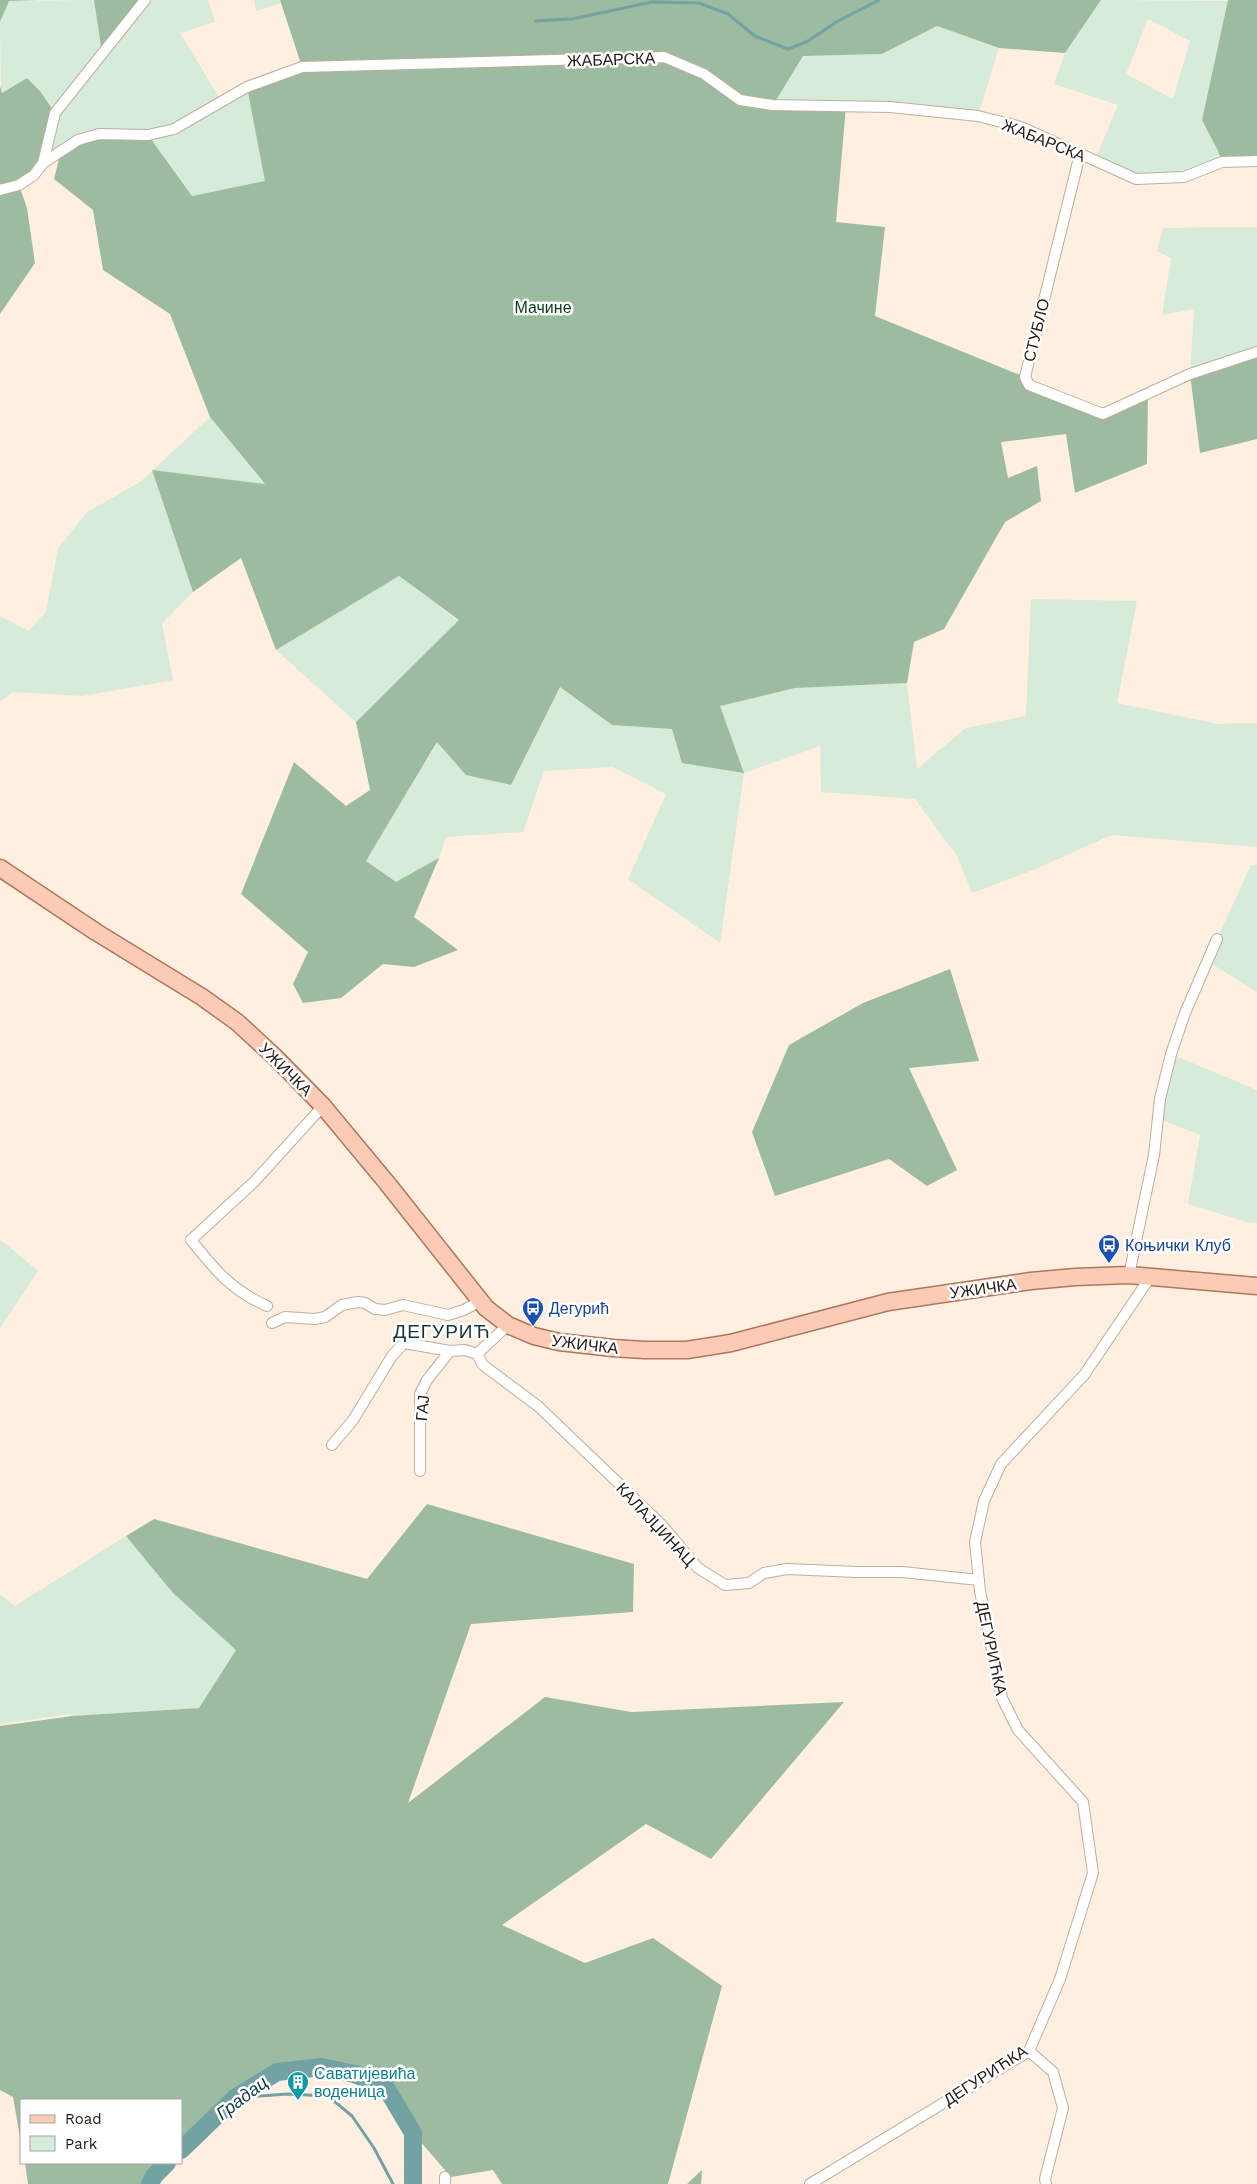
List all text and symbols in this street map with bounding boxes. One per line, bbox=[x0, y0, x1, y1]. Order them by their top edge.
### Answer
street label: ЖАБАРСКА bbox=[567, 48, 656, 71]
street label: ЖАБАРСКА bbox=[999, 115, 1089, 166]
street label: СТУБЛО bbox=[1019, 297, 1053, 364]
park label: Мачине bbox=[514, 298, 572, 317]
street label: УЖИЧКА bbox=[255, 1039, 316, 1100]
bus stop icon: Коњички Клуб bbox=[1097, 1233, 1121, 1264]
place label: Коњички Клуб bbox=[1125, 1236, 1231, 1255]
street label: УЖИЧКА bbox=[949, 1274, 1018, 1303]
bus stop icon: Дегурић bbox=[521, 1296, 545, 1327]
place label: Дегурић bbox=[549, 1299, 609, 1318]
district label: ДЕГУРИЋ bbox=[393, 1320, 491, 1343]
street label: УЖИЧКА bbox=[550, 1331, 620, 1358]
street label: ГАЈ bbox=[412, 1394, 433, 1422]
street label: КАЛАЈЏИНАЦ bbox=[612, 1479, 699, 1570]
street label: ДЕГУРИЋКА bbox=[972, 1599, 1011, 1697]
street label: ДЕГУРИЋКА bbox=[940, 2041, 1031, 2110]
place label: Саватијевића воденица bbox=[314, 2064, 416, 2101]
building icon: Саватијевића воденица bbox=[286, 2070, 310, 2101]
water label: Градац bbox=[212, 2071, 272, 2124]
legend bbox=[20, 2099, 182, 2164]
text: Road bbox=[65, 2110, 102, 2128]
text: Park bbox=[65, 2135, 98, 2153]

